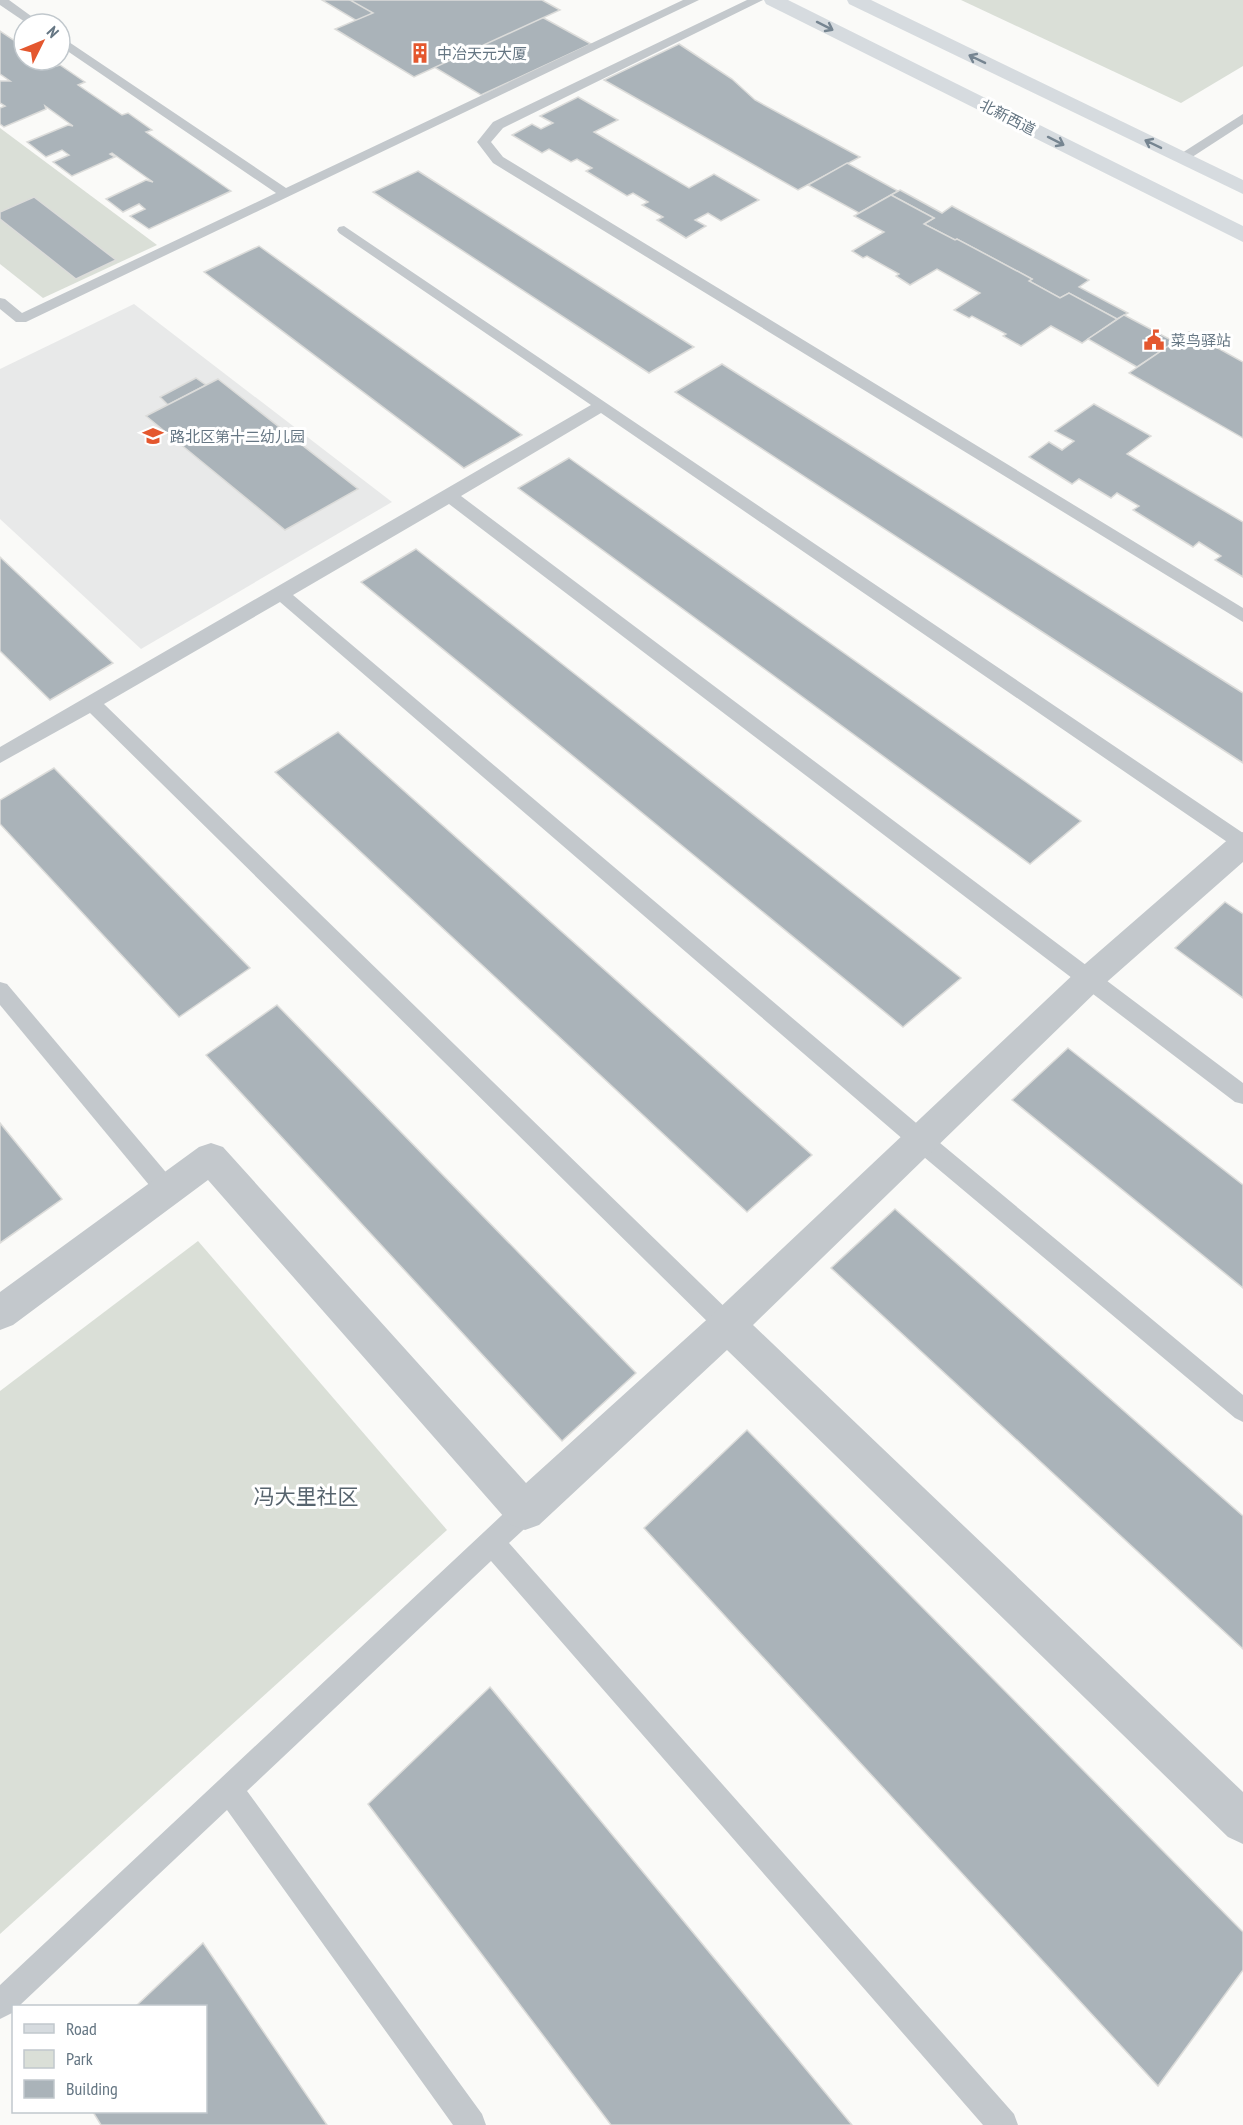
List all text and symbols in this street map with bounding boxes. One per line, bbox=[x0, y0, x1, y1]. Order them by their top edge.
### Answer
north arrow bbox=[12, 12, 72, 72]
one-way arrow bbox=[816, 21, 834, 32]
text: N bbox=[43, 22, 63, 42]
building icon: 中冶天元大厦 bbox=[408, 41, 432, 65]
place label: 中冶天元大厦 bbox=[437, 44, 527, 63]
one-way arrow bbox=[969, 52, 987, 64]
street label: 北新西道 bbox=[977, 95, 1039, 139]
one-way arrow bbox=[1047, 136, 1065, 148]
one-way arrow bbox=[1144, 137, 1162, 149]
public building icon: 菜鸟驿站 bbox=[1142, 328, 1166, 352]
place label: 菜鸟驿站 bbox=[1171, 331, 1231, 350]
school or university icon: 路北区第十二幼儿园 bbox=[141, 424, 165, 448]
place label: 路北区第十二幼儿园 bbox=[170, 427, 305, 446]
district label: 冯大里社区 bbox=[254, 1483, 359, 1510]
legend bbox=[12, 2005, 207, 2113]
text: Road bbox=[66, 2017, 97, 2040]
text: Park bbox=[66, 2047, 93, 2070]
text: Building bbox=[66, 2077, 118, 2100]

